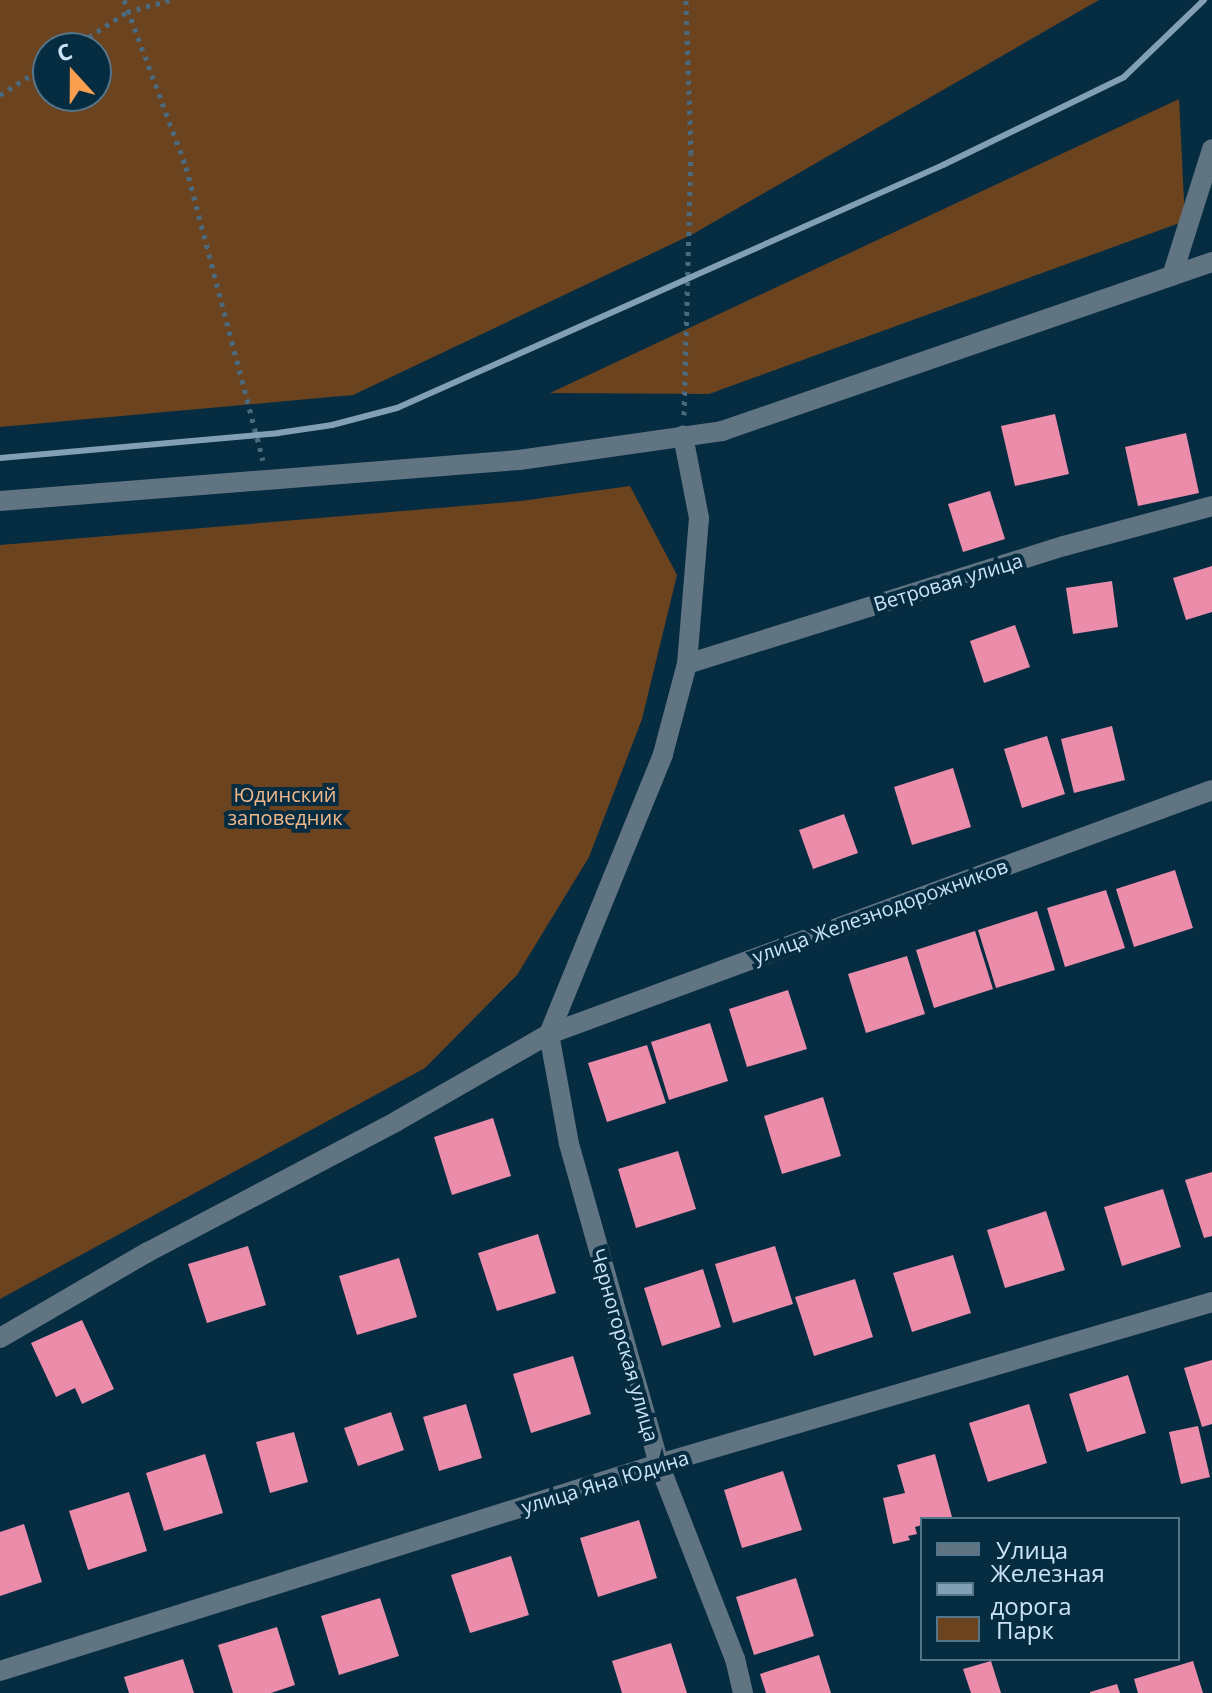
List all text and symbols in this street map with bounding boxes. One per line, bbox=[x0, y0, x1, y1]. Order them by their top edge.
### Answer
north arrow bbox=[32, 32, 112, 112]
text: С bbox=[52, 35, 76, 68]
street label: Ветровая улица bbox=[871, 548, 1025, 616]
park label: Юдинский заповедник bbox=[227, 783, 343, 830]
street label: улица Железнодорожников bbox=[749, 854, 1011, 968]
street label: Черногорская улица bbox=[586, 1246, 664, 1444]
street label: улица Яна Юдина bbox=[519, 1445, 691, 1519]
legend bbox=[920, 1517, 1180, 1661]
text: Улица bbox=[996, 1533, 1068, 1566]
text: Железная дорога bbox=[990, 1556, 1105, 1622]
text: Парк bbox=[996, 1613, 1054, 1646]

